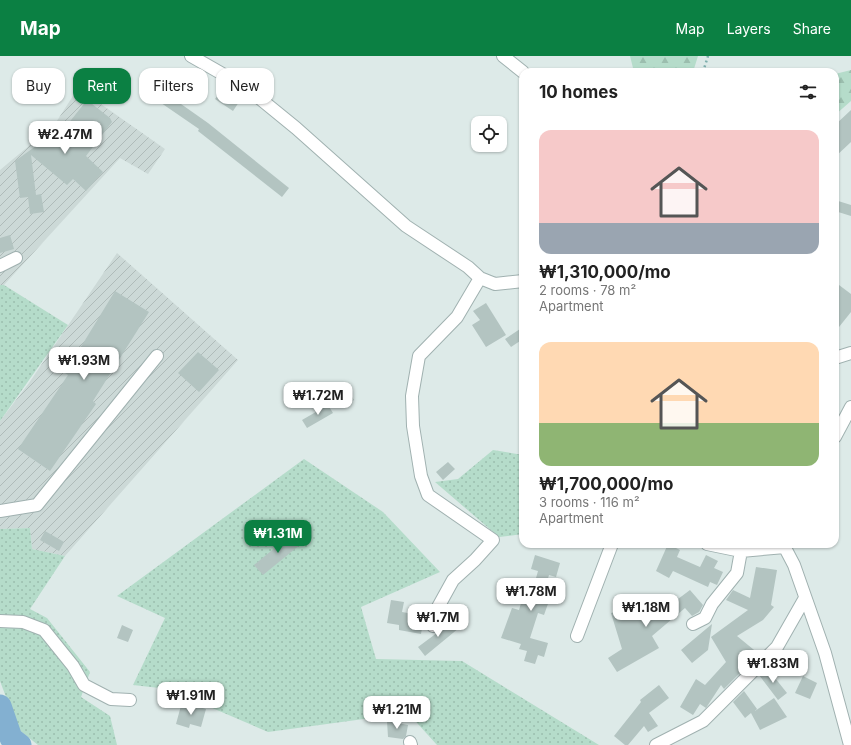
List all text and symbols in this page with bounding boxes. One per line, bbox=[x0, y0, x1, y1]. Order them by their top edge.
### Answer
text: Map bbox=[20, 17, 61, 40]
text: Map bbox=[676, 20, 705, 37]
text: Layers bbox=[727, 20, 771, 37]
text: Share bbox=[793, 20, 831, 37]
chip: Buy bbox=[12, 68, 65, 104]
chip: Rent bbox=[73, 68, 131, 104]
chip: Filters bbox=[139, 68, 208, 104]
chip: New bbox=[216, 68, 274, 104]
icon: filters bbox=[797, 81, 819, 103]
text: 10 homes bbox=[539, 82, 618, 102]
map controls bbox=[471, 116, 507, 152]
button: locate bbox=[471, 116, 507, 152]
pin: ₩2.47M bbox=[32, 121, 98, 155]
text: ₩2.47M bbox=[38, 126, 92, 142]
icon: home bbox=[643, 156, 715, 228]
text: ₩1,310,000/mo bbox=[539, 262, 671, 282]
text: 2 rooms · 78 m² bbox=[539, 282, 636, 298]
text: Apartment bbox=[539, 298, 604, 314]
pin: ₩1.93M bbox=[51, 347, 117, 381]
text: ₩1.93M bbox=[58, 352, 110, 368]
icon: home bbox=[643, 368, 715, 440]
pin: ₩1.72M bbox=[285, 382, 351, 416]
text: ₩1.72M bbox=[293, 387, 344, 403]
text: ₩1,700,000/mo bbox=[539, 474, 673, 494]
text: 3 rooms · 116 m² bbox=[539, 494, 640, 510]
text: Apartment bbox=[539, 510, 604, 526]
pin: ₩1.31M bbox=[245, 520, 311, 554]
text: ₩1.31M bbox=[253, 525, 303, 541]
pin: ₩1.78M bbox=[498, 578, 564, 612]
text: ₩1.78M bbox=[505, 583, 557, 599]
pin: ₩1.18M bbox=[613, 594, 679, 628]
text: ₩1.18M bbox=[622, 599, 670, 615]
pin: ₩1.7M bbox=[410, 604, 466, 638]
text: ₩1.7M bbox=[417, 609, 459, 625]
pin: ₩1.83M bbox=[740, 650, 806, 684]
text: ₩1.83M bbox=[747, 655, 799, 671]
pin: ₩1.91M bbox=[158, 682, 224, 716]
text: ₩1.91M bbox=[166, 687, 216, 703]
pin: ₩1.21M bbox=[364, 696, 430, 730]
text: ₩1.21M bbox=[372, 701, 422, 717]

